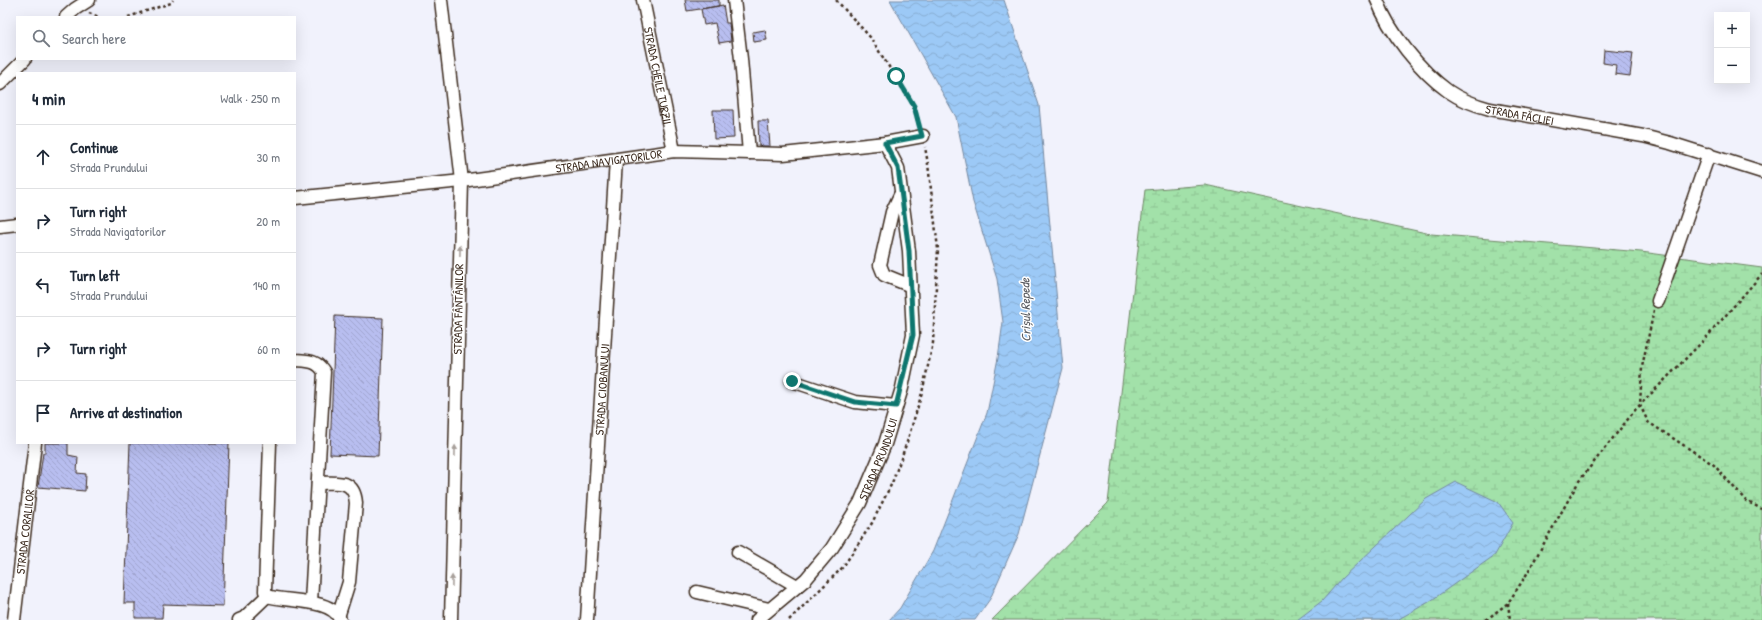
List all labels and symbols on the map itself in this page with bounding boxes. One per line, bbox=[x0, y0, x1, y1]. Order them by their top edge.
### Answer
street label: STRADA CHEILE TURZII bbox=[640, 25, 677, 126]
route start bbox=[887, 67, 905, 85]
street label: STRADA FĂCLIEI bbox=[1484, 100, 1555, 129]
street label: STRADA NAVIGATORILOR bbox=[554, 144, 664, 176]
one-way arrow bbox=[457, 244, 463, 257]
street label: STRADA FÂNTÂNILOR bbox=[449, 263, 467, 355]
water label: Crișul Repede bbox=[1015, 277, 1036, 342]
street label: STRADA CIOBANULUI bbox=[590, 343, 613, 436]
route end bbox=[783, 372, 801, 390]
street label: STRADA PRUNDULUI bbox=[854, 416, 901, 503]
one-way arrow bbox=[452, 444, 458, 457]
street label: STRADA CORALILOR bbox=[11, 488, 38, 575]
one-way arrow bbox=[448, 575, 455, 587]

